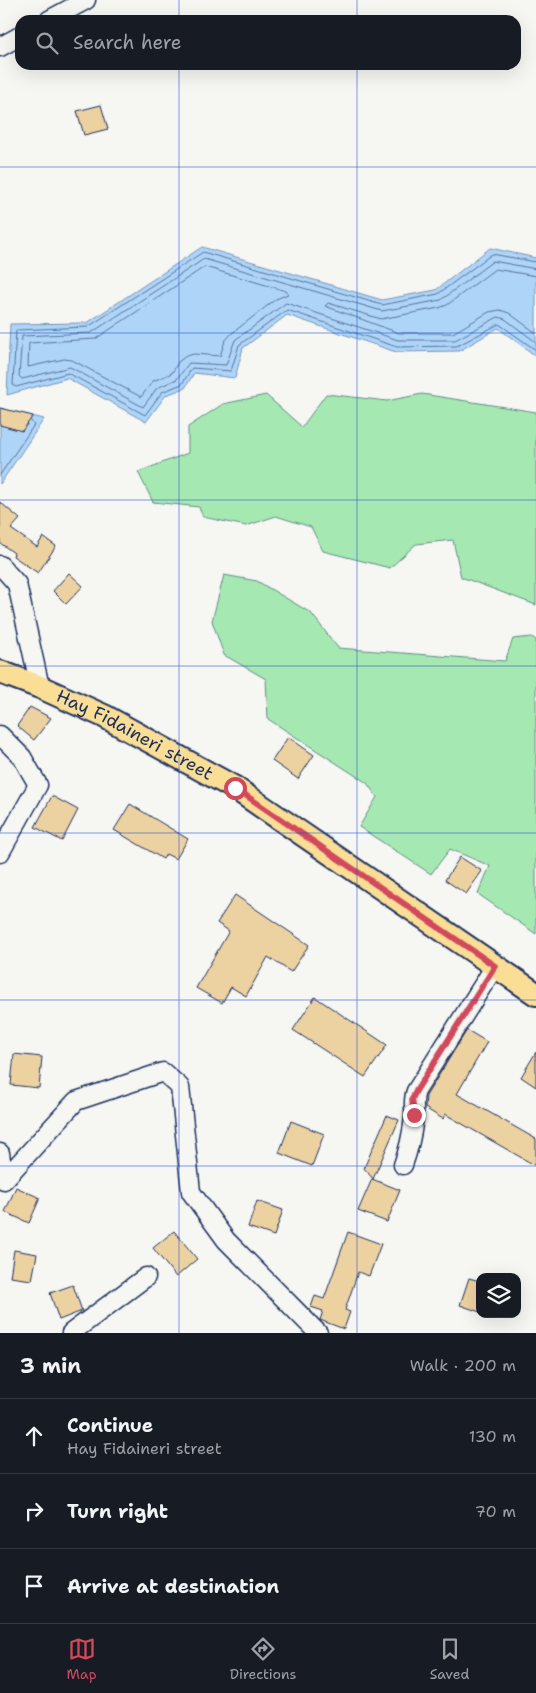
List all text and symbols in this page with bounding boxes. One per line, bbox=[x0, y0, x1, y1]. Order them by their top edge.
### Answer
search box bbox=[15, 15, 521, 70]
icon: search bbox=[33, 29, 61, 57]
text: Search here bbox=[73, 30, 182, 55]
street label: Hay Fidaineri street bbox=[53, 684, 218, 786]
route start bbox=[224, 777, 247, 800]
route end bbox=[403, 1104, 426, 1127]
map controls bbox=[476, 1273, 521, 1318]
button: layers bbox=[476, 1273, 521, 1318]
text: 3 min bbox=[20, 1352, 81, 1380]
text: Walk · 200 m bbox=[410, 1355, 516, 1376]
text: Continue bbox=[67, 1413, 153, 1438]
icon: ahead bbox=[20, 1422, 48, 1450]
text: 130 m bbox=[469, 1426, 516, 1447]
text: Hay Fidaineri street bbox=[67, 1438, 222, 1459]
icon: right bbox=[20, 1497, 48, 1525]
text: Turn right bbox=[67, 1499, 168, 1524]
text: 70 m bbox=[475, 1501, 516, 1522]
icon: arrive bbox=[20, 1572, 48, 1600]
text: Arrive at destination bbox=[67, 1574, 279, 1599]
tab: Map bbox=[67, 1635, 97, 1683]
tab: Directions bbox=[230, 1635, 296, 1683]
tab: Saved bbox=[430, 1635, 469, 1683]

